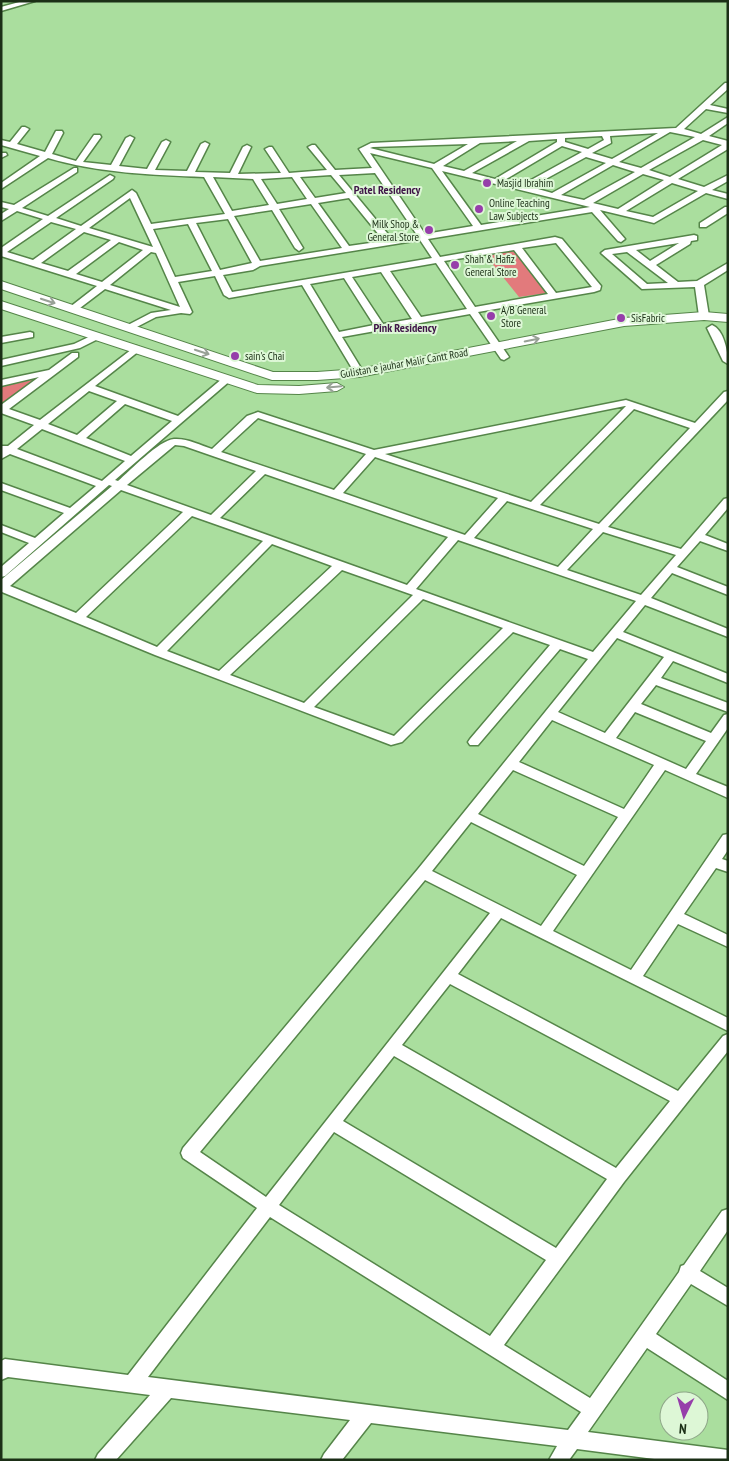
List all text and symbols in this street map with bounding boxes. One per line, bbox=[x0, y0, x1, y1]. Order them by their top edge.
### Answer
place label: Masjid Ibrahim bbox=[497, 176, 553, 190]
marker: Masjid Ibrahim bbox=[481, 177, 493, 189]
district label: Patel Residency bbox=[354, 182, 421, 197]
place label: Online Teaching Law Subjects bbox=[489, 196, 550, 223]
marker: Online Teaching Law Subjects bbox=[473, 203, 485, 215]
place label: Milk Shop & General Store bbox=[367, 217, 419, 244]
marker: Milk Shop & General Store bbox=[423, 224, 435, 236]
place label: Shah & Hafiz General Store bbox=[465, 252, 517, 279]
marker: Shah & Hafiz General Store bbox=[449, 259, 461, 271]
one-way arrow bbox=[39, 297, 55, 306]
place label: A/B General Store bbox=[501, 303, 547, 330]
marker: A/B General Store bbox=[485, 310, 497, 322]
place label: SisFabric bbox=[631, 311, 665, 325]
marker: SisFabric bbox=[615, 312, 627, 324]
district label: Pink Residency bbox=[373, 320, 437, 335]
one-way arrow bbox=[524, 334, 540, 344]
street label: Gulistan e jauhar Malir Cantt Road bbox=[339, 345, 469, 381]
one-way arrow bbox=[193, 348, 209, 357]
place label: sain's Chai bbox=[245, 349, 284, 363]
marker: sain's Chai bbox=[229, 350, 241, 362]
one-way arrow bbox=[326, 382, 342, 392]
north arrow bbox=[659, 1391, 709, 1441]
text: N bbox=[678, 1420, 687, 1438]

